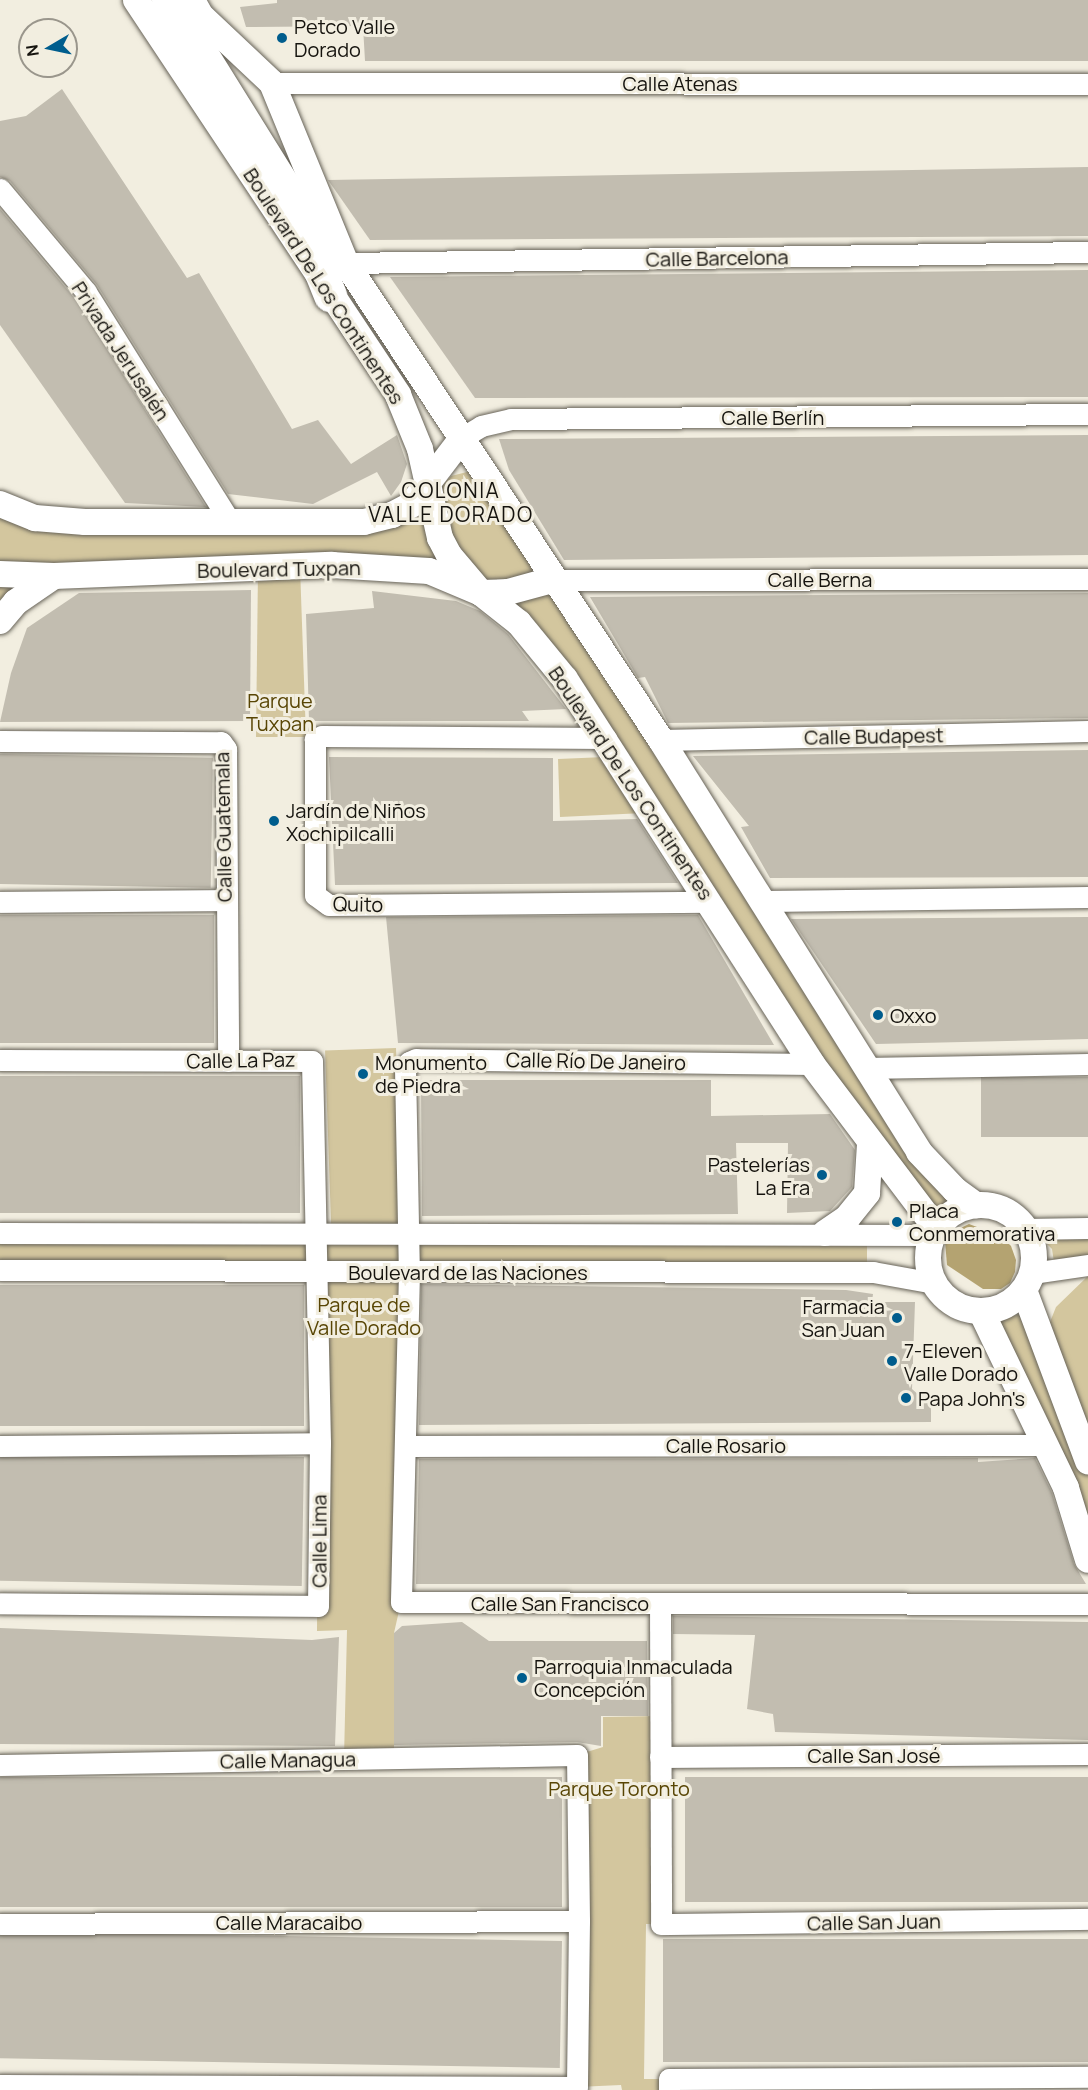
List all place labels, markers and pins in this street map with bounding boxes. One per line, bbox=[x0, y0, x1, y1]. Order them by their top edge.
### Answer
place label: Petco Valle Dorado bbox=[294, 14, 395, 61]
marker: Petco Valle Dorado bbox=[275, 31, 289, 45]
place label: Jardín de Niños Xochipilcalli bbox=[286, 798, 426, 845]
marker: Jardín de Niños Xochipilcalli bbox=[267, 814, 281, 828]
place label: Oxxo bbox=[890, 1003, 937, 1027]
marker: Oxxo bbox=[871, 1008, 885, 1022]
place label: Monumento de Piedra bbox=[375, 1050, 487, 1097]
marker: Monumento de Piedra bbox=[356, 1067, 370, 1081]
place label: Pastelerías La Era bbox=[708, 1152, 810, 1199]
marker: Pastelerías La Era bbox=[815, 1168, 829, 1182]
place label: Placa Conmemorativa bbox=[909, 1198, 1055, 1245]
marker: Placa Conmemorativa bbox=[890, 1215, 904, 1229]
place label: Farmacia San Juan bbox=[802, 1294, 885, 1341]
marker: Farmacia San Juan bbox=[890, 1311, 904, 1325]
place label: 7-Eleven Valle Dorado bbox=[904, 1338, 1018, 1385]
marker: 7-Eleven Valle Dorado bbox=[885, 1354, 899, 1368]
place label: Papa John's bbox=[918, 1386, 1025, 1410]
marker: Papa John's bbox=[899, 1391, 913, 1405]
place label: Parroquia Inmaculada Concepción bbox=[534, 1654, 733, 1701]
marker: Parroquia Inmaculada Concepción bbox=[515, 1671, 529, 1685]

